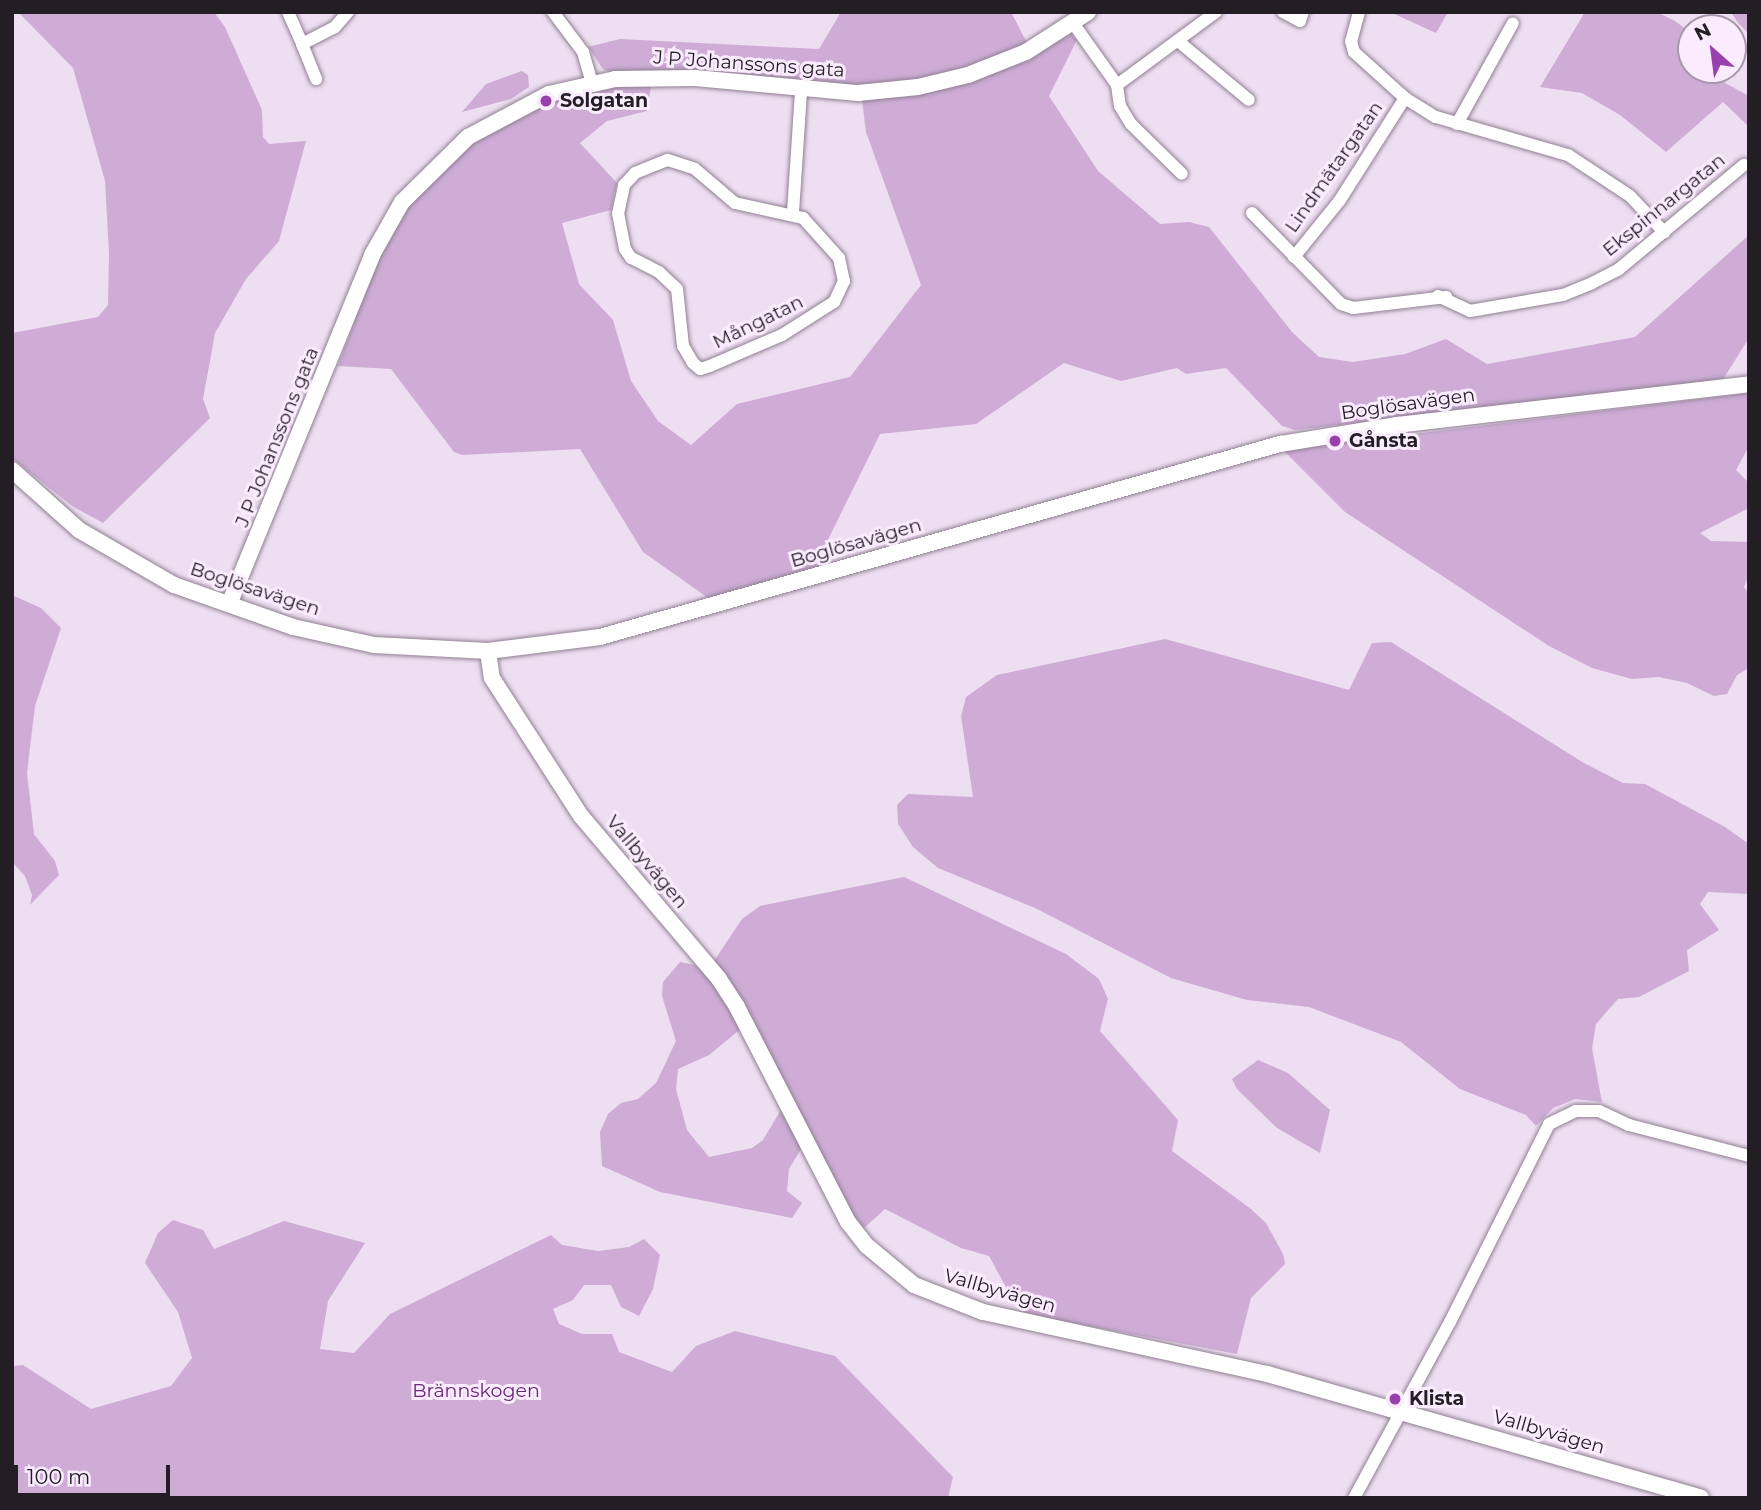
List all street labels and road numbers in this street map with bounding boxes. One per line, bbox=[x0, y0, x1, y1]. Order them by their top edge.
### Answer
street label: J P Johanssons gata bbox=[653, 46, 845, 82]
street label: Lindmätargatan bbox=[1280, 97, 1388, 237]
street label: Ekspinnargatan bbox=[1598, 149, 1730, 261]
street label: Mångatan bbox=[709, 290, 807, 354]
street label: J P Johanssons gata bbox=[231, 344, 323, 530]
street label: Boglösavägen bbox=[1340, 383, 1476, 425]
street label: Boglösavägen bbox=[788, 513, 924, 573]
street label: Boglösavägen bbox=[187, 557, 323, 621]
street label: Vallbyvägen bbox=[601, 811, 693, 913]
street label: Vallbyvägen bbox=[942, 1264, 1058, 1318]
street label: Vallbyvägen bbox=[1491, 1405, 1607, 1459]

